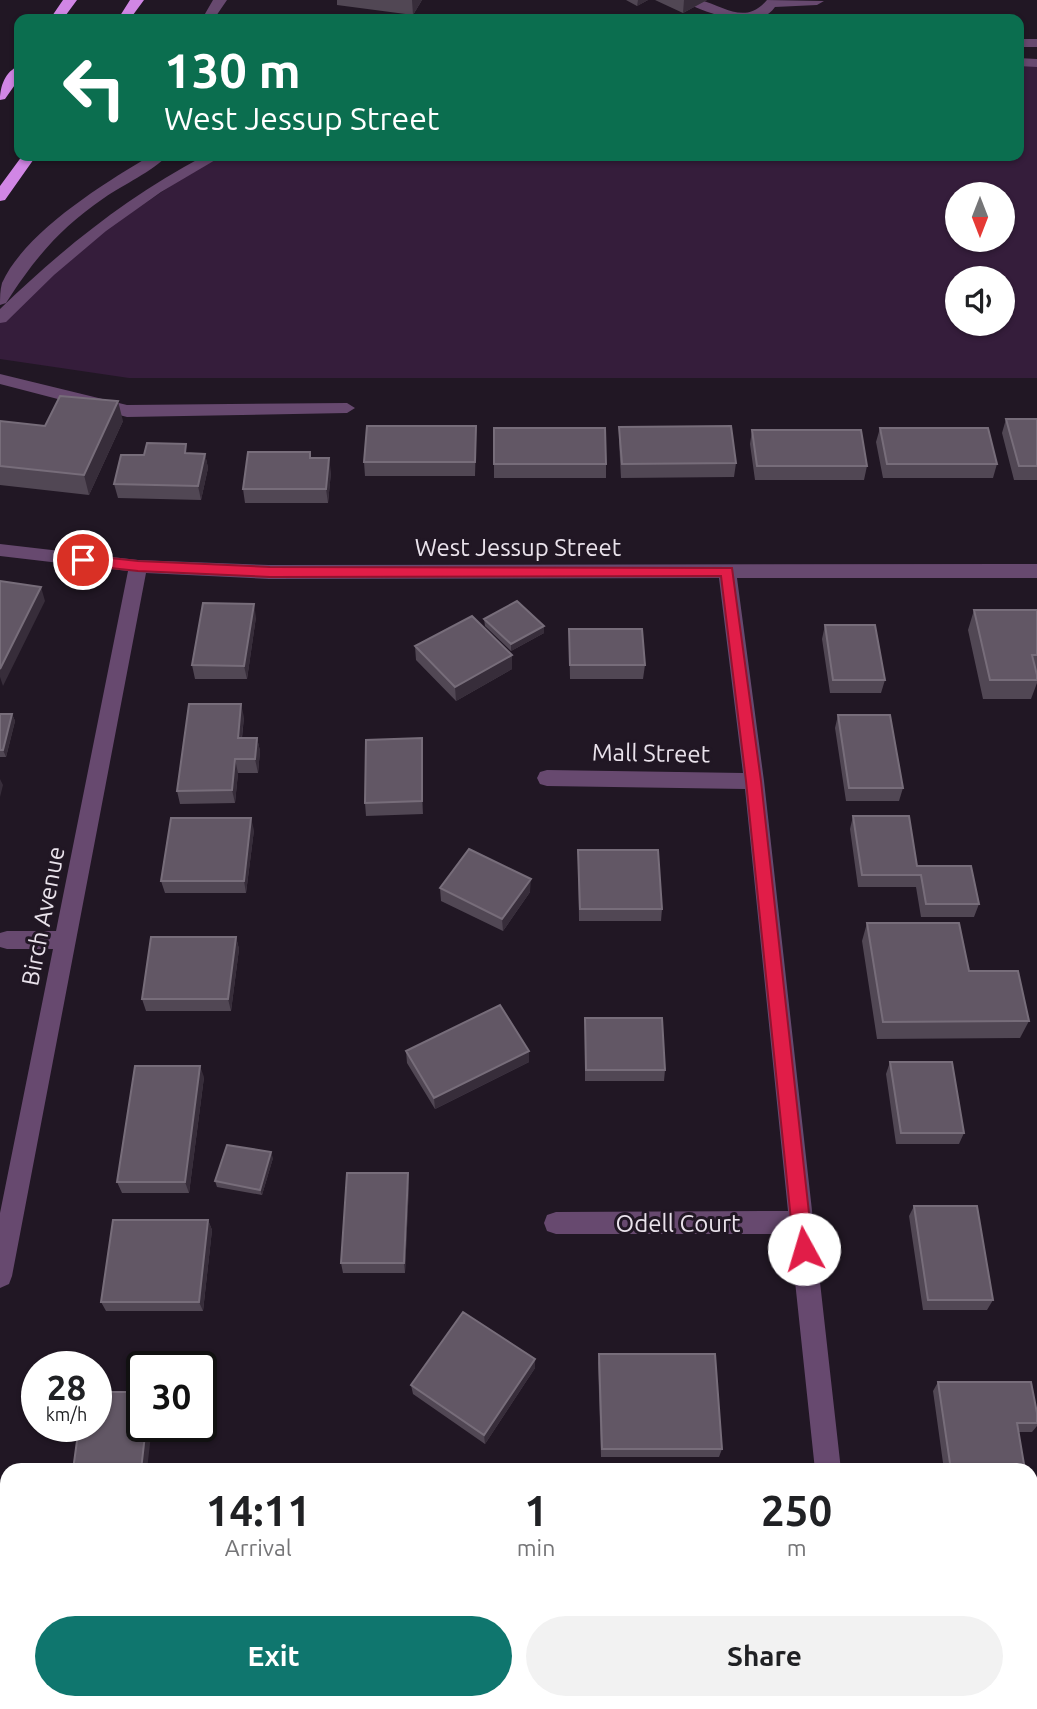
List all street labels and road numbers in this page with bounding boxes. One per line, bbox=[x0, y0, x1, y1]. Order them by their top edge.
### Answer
street label: West Jessup Street bbox=[415, 534, 622, 561]
street label: Mall Street bbox=[592, 738, 711, 768]
street label: Birch Avenue bbox=[16, 844, 70, 988]
street label: Odell Court bbox=[616, 1210, 741, 1237]

